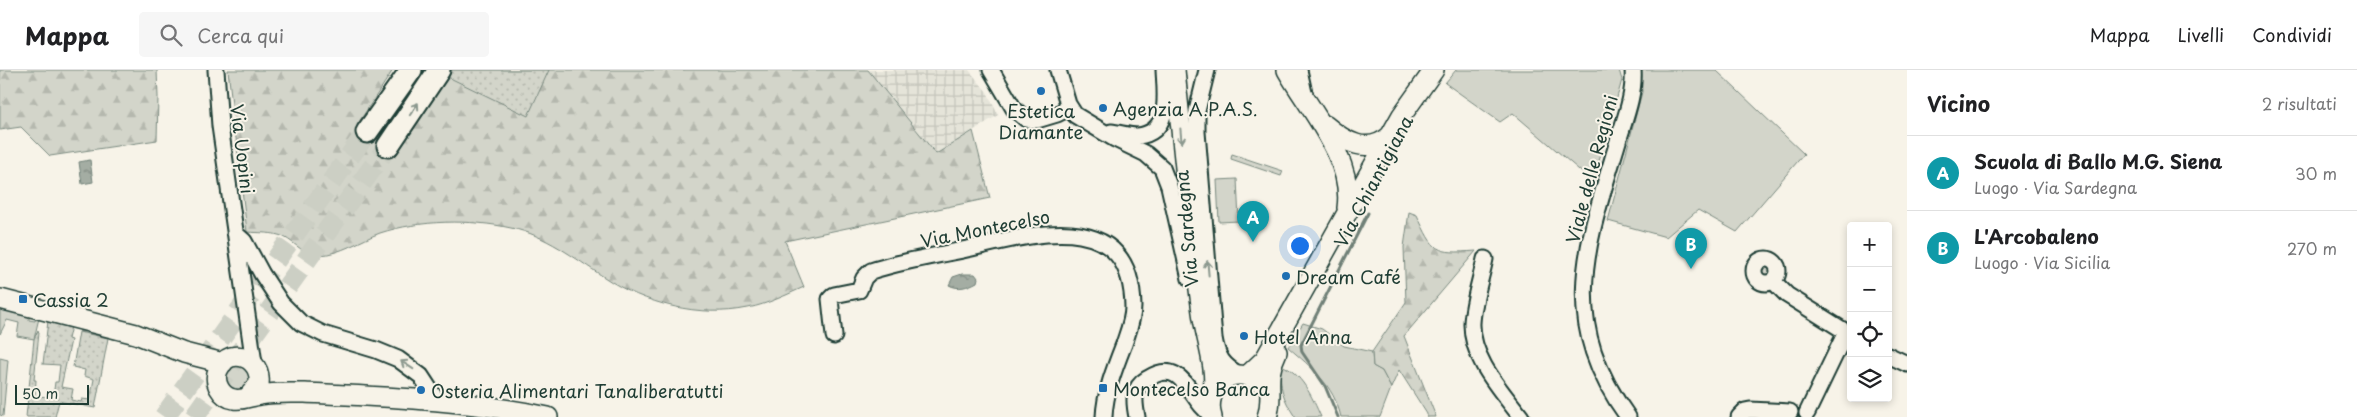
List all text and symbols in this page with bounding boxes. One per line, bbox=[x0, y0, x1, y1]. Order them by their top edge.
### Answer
search box bbox=[139, 12, 489, 57]
text: Mappa bbox=[25, 17, 109, 53]
icon: search bbox=[157, 21, 185, 49]
text: Cerca qui bbox=[197, 21, 284, 49]
text: Mappa bbox=[2090, 21, 2150, 48]
text: Livelli bbox=[2178, 21, 2224, 48]
text: Condividi bbox=[2252, 21, 2332, 48]
marker: Estetica Diamante bbox=[1035, 85, 1047, 97]
text: Vicino bbox=[1927, 87, 1990, 119]
text: 2 risultati bbox=[2262, 91, 2337, 115]
street label: Viale delle Regioni bbox=[1558, 92, 1624, 246]
place label: Agenzia A.P.A.S. bbox=[1113, 95, 1258, 122]
place label: Estetica Diamante bbox=[999, 97, 1084, 145]
one-way arrow bbox=[409, 102, 419, 116]
marker: Agenzia A.P.A.S. bbox=[1097, 102, 1109, 114]
street label: Via Uopini bbox=[224, 103, 262, 195]
street label: Via Chiantigiana bbox=[1327, 110, 1420, 252]
one-way arrow bbox=[1176, 128, 1186, 144]
text: Scuola di Ballo M.G. Siena bbox=[1974, 147, 2222, 175]
text: A bbox=[1937, 161, 1949, 185]
text: 30 m bbox=[2295, 161, 2337, 185]
street label: Via Sardegna bbox=[1167, 169, 1205, 289]
text: Luogo · Via Sardegna bbox=[1974, 175, 2137, 199]
pin: A bbox=[1237, 201, 1269, 242]
street label: Via Montecelso bbox=[918, 202, 1052, 254]
map controls bbox=[1847, 222, 1892, 402]
button: + bbox=[1847, 222, 1892, 267]
text: L'Arcobaleno bbox=[1974, 222, 2099, 250]
pin: B bbox=[1675, 228, 1707, 269]
your location bbox=[1287, 233, 1313, 259]
text: B bbox=[1938, 236, 1948, 260]
text: 270 m bbox=[2287, 236, 2337, 260]
text: Luogo · Via Sicilia bbox=[1974, 250, 2110, 274]
one-way arrow bbox=[1203, 260, 1213, 276]
place label: Dream Café bbox=[1296, 263, 1401, 290]
button: − bbox=[1847, 267, 1892, 312]
marker: Dream Café bbox=[1280, 270, 1292, 282]
place label: Cassia 2 bbox=[33, 286, 109, 313]
marker: Cassia 2 bbox=[17, 293, 29, 305]
button: locate bbox=[1847, 312, 1892, 357]
place label: Hotel Anna bbox=[1254, 323, 1352, 350]
marker: Hotel Anna bbox=[1238, 330, 1250, 342]
button: layers bbox=[1847, 357, 1892, 402]
one-way arrow bbox=[401, 360, 415, 370]
place label: Montecelso Banca bbox=[1113, 375, 1271, 402]
place label: Osteria Alimentari Tanaliberatutti bbox=[431, 377, 724, 404]
scale bar bbox=[15, 382, 89, 405]
marker: Montecelso Banca bbox=[1097, 382, 1109, 394]
text: 50 m bbox=[22, 383, 58, 404]
marker: Osteria Alimentari Tanaliberatutti bbox=[415, 384, 427, 396]

